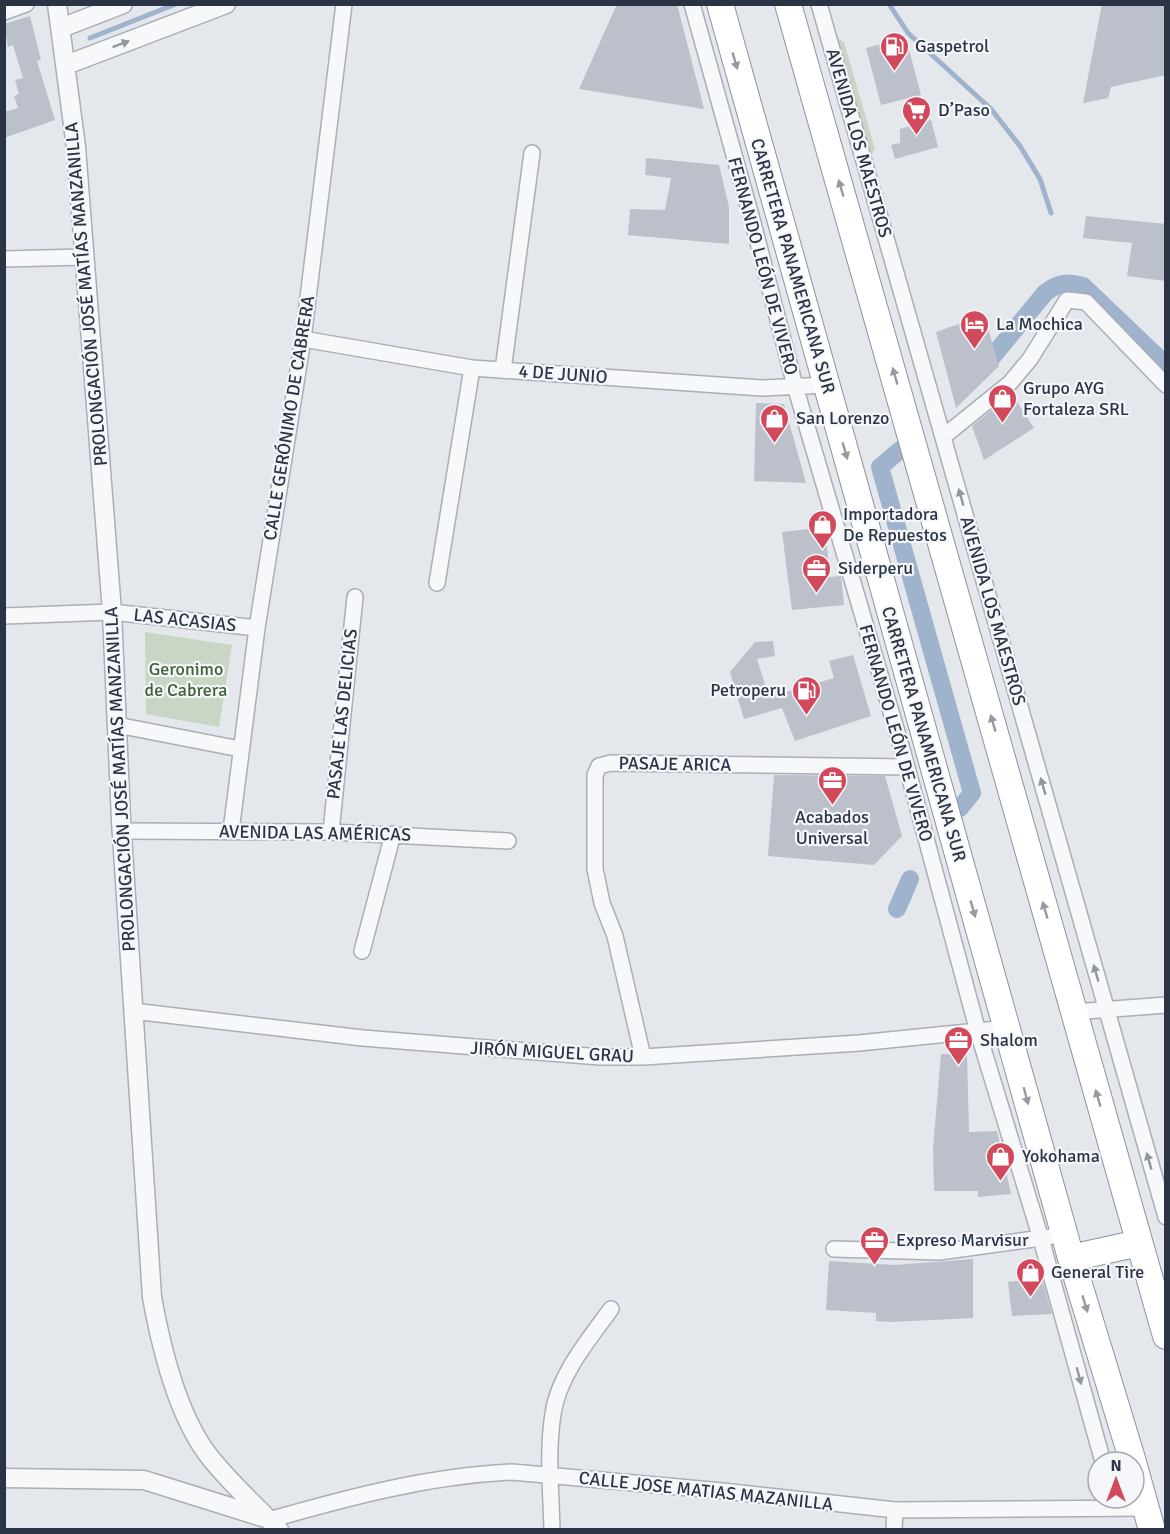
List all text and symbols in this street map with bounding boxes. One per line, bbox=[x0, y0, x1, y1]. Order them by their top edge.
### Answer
fuel station icon: Gaspetrol bbox=[878, 30, 910, 72]
place label: Gaspetrol bbox=[915, 35, 989, 57]
one-way arrow bbox=[112, 39, 130, 48]
street label: AVENIDA LOS MAESTROS bbox=[821, 46, 897, 240]
one-way arrow bbox=[731, 52, 741, 70]
supermarket icon: D’Paso bbox=[901, 94, 933, 136]
place label: D’Paso bbox=[938, 99, 990, 121]
street label: PROLONGACIÓN JOSÉ MATÍAS MANZANILLA bbox=[60, 121, 112, 467]
street label: CARRETERA PANAMERICANA SUR bbox=[746, 136, 840, 396]
street label: FERNANDO LEÓN DE VIVERO bbox=[723, 154, 803, 378]
one-way arrow bbox=[836, 179, 845, 197]
street label: CALLE GERÓNIMO DE CABRERA bbox=[259, 294, 319, 542]
hotel icon: La Mochica bbox=[959, 308, 991, 350]
place label: La Mochica bbox=[996, 313, 1083, 335]
street label: 4 DE JUNIO bbox=[518, 360, 608, 388]
one-way arrow bbox=[890, 366, 899, 384]
place label: Grupo AYG Fortaleza SRL bbox=[1023, 377, 1129, 420]
shop icon: Grupo AYG Fortaleza SRL bbox=[986, 382, 1018, 424]
shop icon: San Lorenzo bbox=[759, 402, 791, 444]
place label: San Lorenzo bbox=[796, 407, 889, 429]
one-way arrow bbox=[840, 442, 850, 460]
one-way arrow bbox=[955, 488, 965, 506]
place label: Importadora De Repuestos bbox=[843, 503, 947, 546]
shop icon: Importadora De Repuestos bbox=[806, 508, 838, 550]
street label: AVENIDA LOS MAESTROS bbox=[955, 514, 1031, 708]
office icon: Siderperu bbox=[801, 552, 833, 594]
place label: Siderperu bbox=[838, 557, 913, 579]
street label: LAS ACASIAS bbox=[133, 604, 237, 636]
street label: CARRETERA PANAMERICANA SUR bbox=[877, 604, 971, 864]
street label: PROLONGACIÓN JOSÉ MATÍAS MANZANILLA bbox=[100, 606, 140, 952]
street label: FERNANDO LEÓN DE VIVERO bbox=[854, 622, 938, 844]
street label: PASAJE LAS DELICIAS bbox=[322, 628, 362, 800]
park label: Geronimo de Cabrera bbox=[145, 658, 227, 701]
fuel station icon: Petroperu bbox=[791, 674, 823, 716]
place label: Petroperu bbox=[710, 679, 786, 701]
one-way arrow bbox=[987, 714, 997, 732]
street label: PASAJE ARICA bbox=[618, 752, 732, 776]
office icon: Acabados Universal bbox=[816, 764, 848, 806]
one-way arrow bbox=[1037, 776, 1047, 795]
place label: Acabados Universal bbox=[795, 806, 869, 849]
street label: AVENIDA LAS AMÉRICAS bbox=[219, 820, 411, 846]
one-way arrow bbox=[969, 900, 978, 918]
one-way arrow bbox=[1040, 901, 1050, 919]
one-way arrow bbox=[1091, 964, 1100, 982]
office icon: Shalom bbox=[943, 1024, 975, 1066]
place label: Shalom bbox=[980, 1029, 1038, 1051]
street label: JIRÓN MIGUEL GRAU bbox=[470, 1037, 634, 1067]
one-way arrow bbox=[1022, 1088, 1031, 1106]
one-way arrow bbox=[1093, 1089, 1102, 1107]
shop icon: Yokohama bbox=[985, 1140, 1017, 1182]
place label: Yokohama bbox=[1022, 1145, 1100, 1167]
one-way arrow bbox=[1144, 1152, 1154, 1170]
office icon: Expreso Marvisur bbox=[859, 1224, 891, 1266]
place label: Expreso Marvisur bbox=[896, 1229, 1029, 1251]
shop icon: General Tire bbox=[1014, 1256, 1046, 1298]
place label: General Tire bbox=[1051, 1261, 1144, 1283]
one-way arrow bbox=[1081, 1295, 1090, 1313]
one-way arrow bbox=[1075, 1367, 1084, 1385]
north arrow bbox=[1086, 1450, 1146, 1510]
text: N bbox=[1110, 1456, 1122, 1476]
street label: CALLE JOSE MATIAS MAZANILLA bbox=[578, 1467, 834, 1515]

